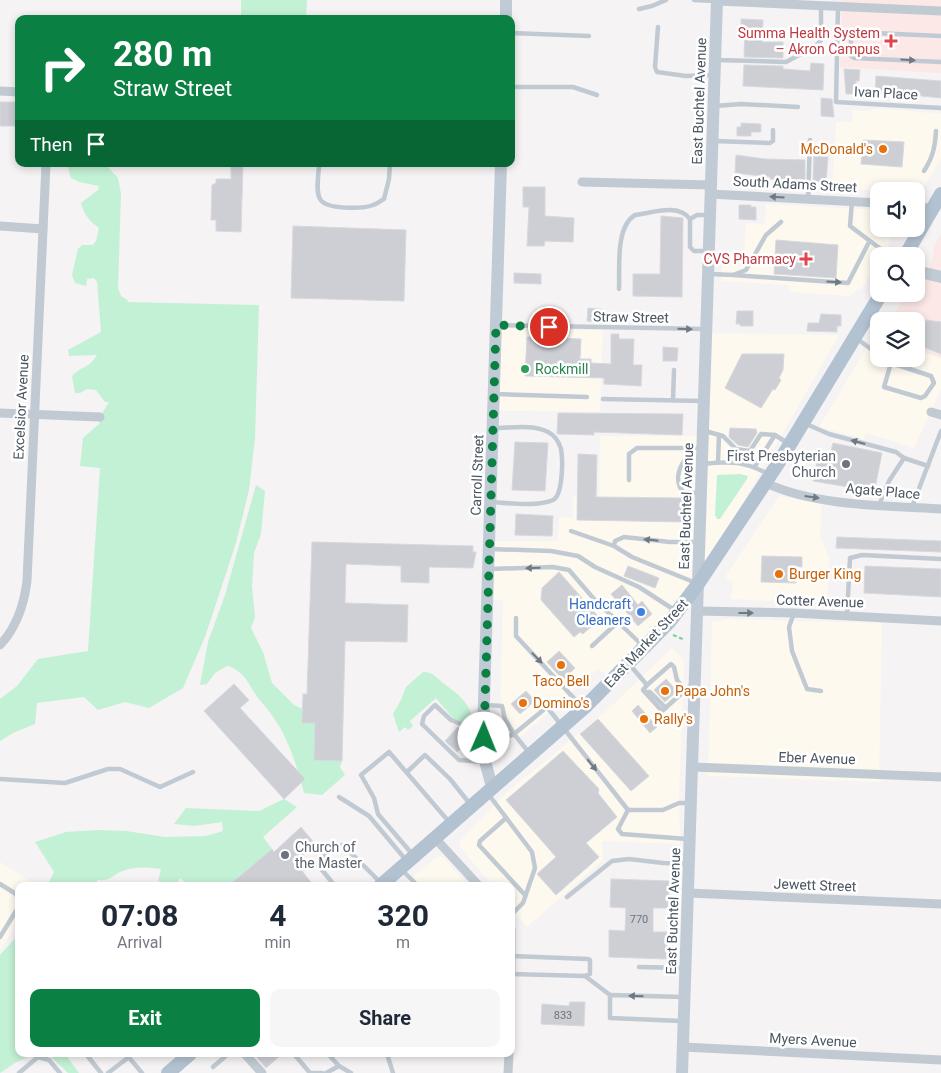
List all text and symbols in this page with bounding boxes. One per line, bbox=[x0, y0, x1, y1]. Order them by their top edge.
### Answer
place label: Summa Health System – Akron Campus bbox=[738, 25, 880, 57]
text: 280 m bbox=[113, 34, 212, 75]
marker: Summa Health System – Akron Campus bbox=[884, 34, 898, 48]
icon: right bbox=[30, 35, 95, 100]
street label: East Buchtel Avenue bbox=[689, 37, 709, 165]
one-way arrow bbox=[900, 57, 916, 65]
text: Straw Street bbox=[113, 76, 232, 101]
street label: Ivan Place bbox=[854, 83, 918, 103]
icon: arrive bbox=[82, 130, 110, 158]
text: Then bbox=[30, 133, 72, 156]
place label: McDonald's bbox=[801, 141, 873, 157]
marker: McDonald's bbox=[877, 143, 889, 155]
street label: South Adams Street bbox=[732, 173, 858, 195]
map controls bbox=[870, 182, 925, 367]
button: sound bbox=[870, 182, 925, 237]
one-way arrow bbox=[769, 193, 785, 201]
button: search bbox=[870, 247, 925, 302]
place label: CVS Pharmacy bbox=[703, 251, 796, 267]
marker: CVS Pharmacy bbox=[800, 253, 812, 265]
one-way arrow bbox=[826, 278, 842, 286]
pin bbox=[528, 306, 570, 348]
street label: Straw Street bbox=[593, 308, 670, 326]
button: layers bbox=[870, 312, 925, 367]
icon: arrive bbox=[535, 313, 563, 341]
one-way arrow bbox=[677, 325, 693, 333]
street label: Excelsior Avenue bbox=[10, 354, 32, 460]
place label: Rockmill bbox=[535, 361, 589, 377]
marker: Rockmill bbox=[519, 363, 531, 375]
street label: Carroll Street bbox=[468, 434, 486, 516]
one-way arrow bbox=[850, 438, 865, 446]
street label: East Buchtel Avenue bbox=[676, 442, 696, 570]
place label: First Presbyterian Church bbox=[727, 448, 836, 480]
marker: First Presbyterian Church bbox=[840, 458, 852, 470]
street label: Agate Place bbox=[845, 480, 921, 502]
one-way arrow bbox=[804, 493, 820, 501]
one-way arrow bbox=[643, 536, 659, 544]
one-way arrow bbox=[524, 564, 540, 572]
place label: Burger King bbox=[789, 566, 861, 582]
marker: Burger King bbox=[773, 568, 785, 580]
street label: Cotter Avenue bbox=[776, 591, 864, 611]
street label: East Market Street bbox=[601, 595, 691, 690]
place label: Handcraft Cleaners bbox=[569, 596, 631, 628]
marker: Handcraft Cleaners bbox=[635, 606, 647, 618]
one-way arrow bbox=[738, 609, 754, 617]
one-way arrow bbox=[531, 652, 543, 664]
marker: Taco Bell bbox=[555, 659, 567, 671]
place label: Taco Bell bbox=[533, 673, 589, 689]
place label: Papa John's bbox=[675, 683, 750, 699]
marker: Papa John's bbox=[659, 685, 671, 697]
place label: Domino's bbox=[533, 695, 590, 711]
marker: Domino's bbox=[517, 697, 529, 709]
position arrow bbox=[457, 711, 509, 763]
place label: Rally's bbox=[654, 711, 693, 727]
marker: Rally's bbox=[638, 713, 650, 725]
street label: Eber Avenue bbox=[778, 749, 856, 767]
one-way arrow bbox=[587, 758, 598, 771]
place label: Church of the Master bbox=[295, 839, 362, 871]
street label: East Buchtel Avenue bbox=[663, 847, 683, 975]
marker: Church of the Master bbox=[279, 849, 291, 861]
street label: Jewett Street bbox=[773, 876, 857, 894]
text: 07:08 bbox=[101, 898, 178, 933]
text: 4 bbox=[269, 898, 286, 933]
text: 320 bbox=[377, 898, 429, 933]
house number: 770 bbox=[630, 913, 648, 926]
text: Arrival bbox=[117, 933, 162, 952]
text: min bbox=[264, 933, 291, 952]
text: m bbox=[396, 933, 410, 952]
button: Exit bbox=[30, 989, 260, 1047]
button: Share bbox=[270, 989, 500, 1047]
one-way arrow bbox=[628, 992, 644, 1000]
house number: 833 bbox=[554, 1009, 572, 1022]
street label: Myers Avenue bbox=[769, 1030, 857, 1050]

